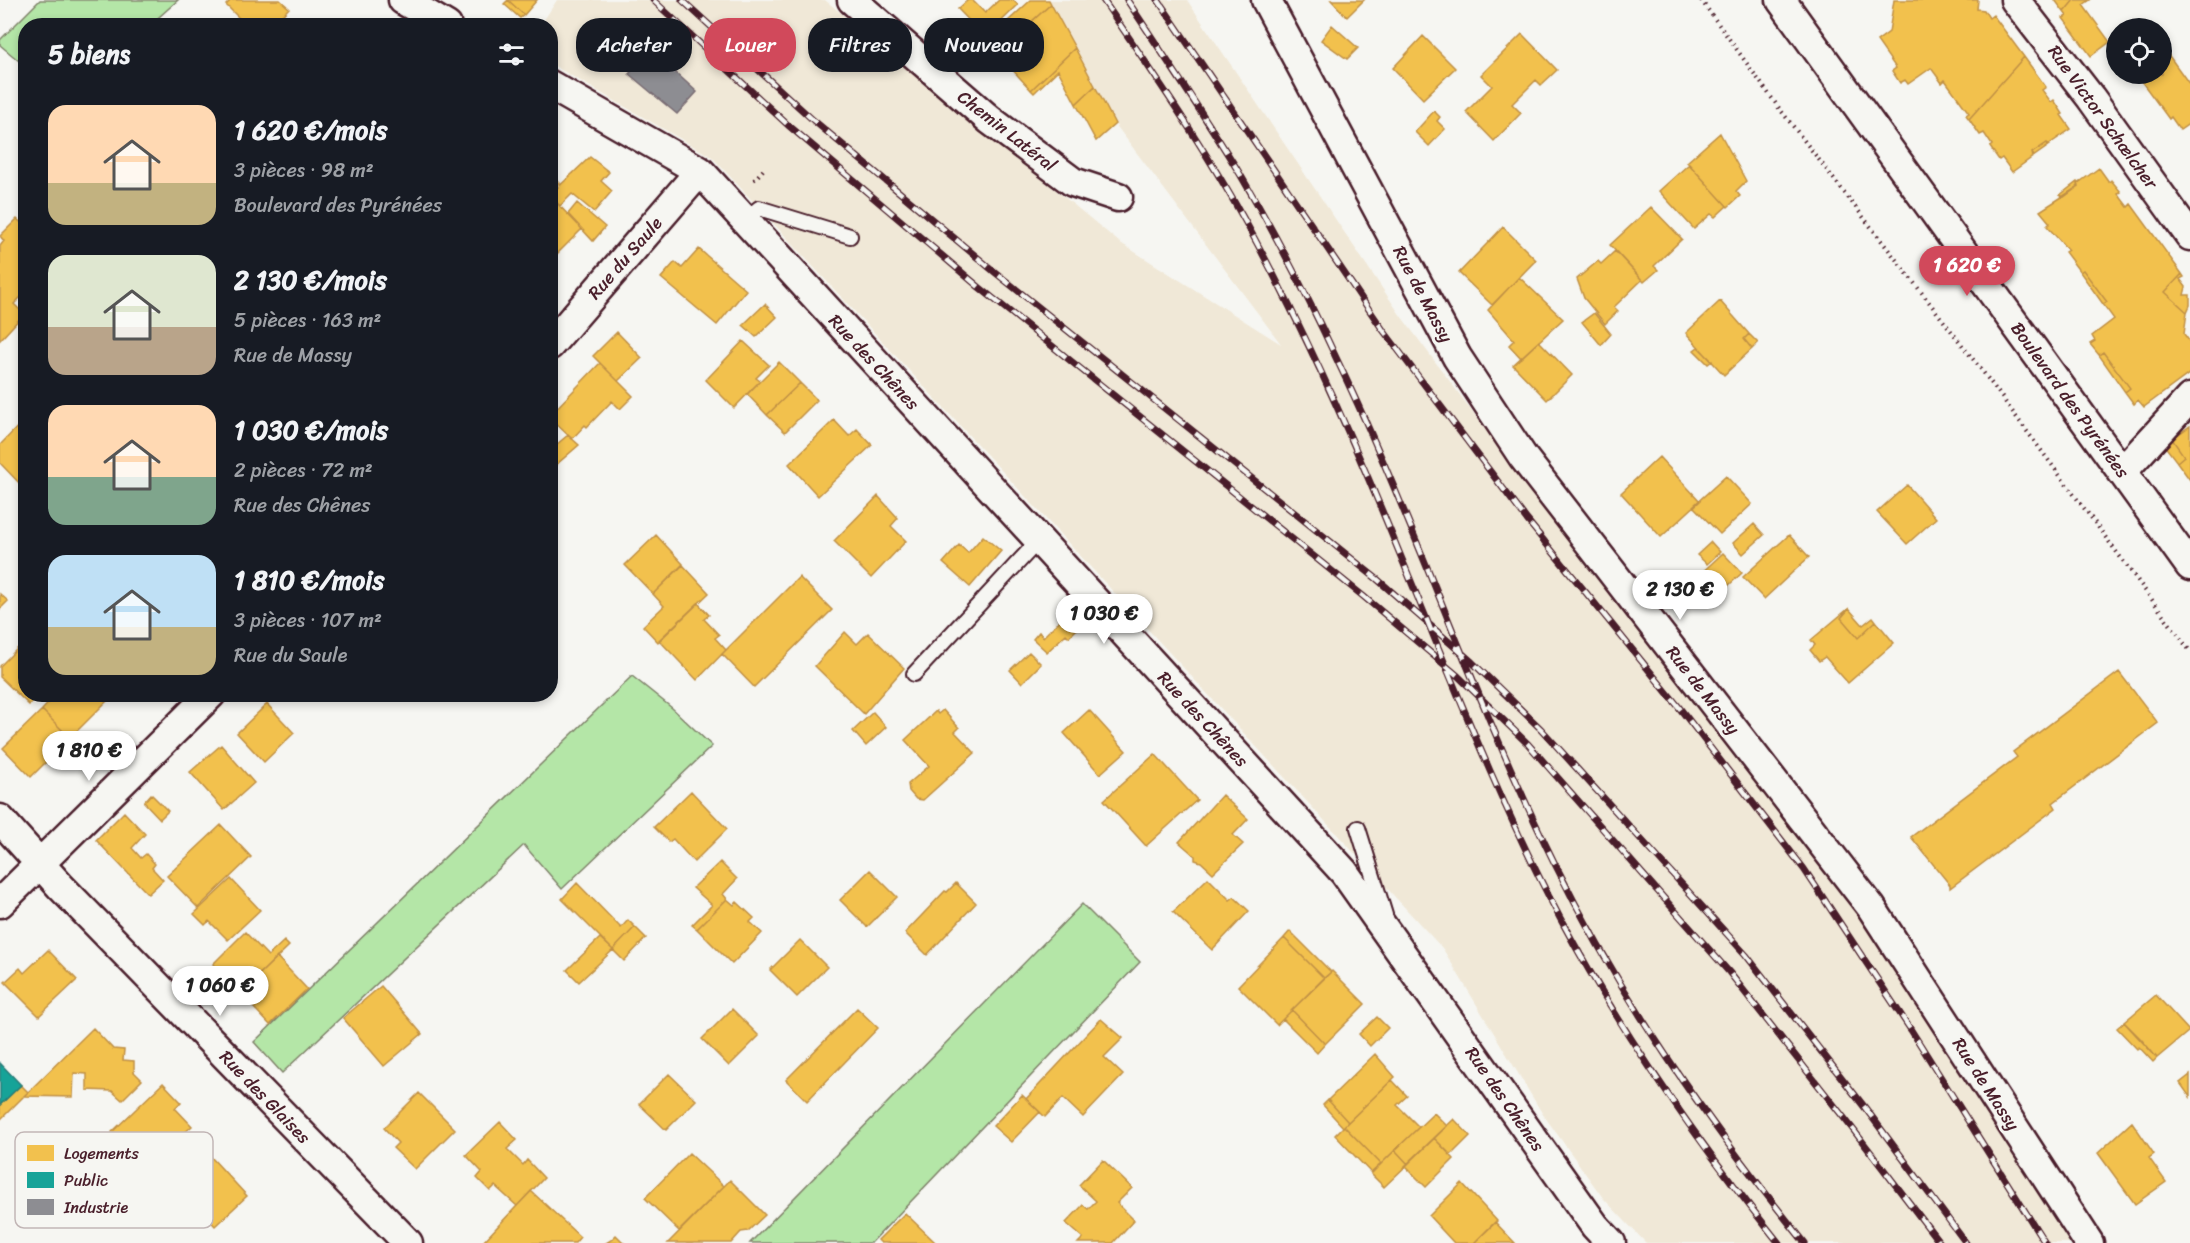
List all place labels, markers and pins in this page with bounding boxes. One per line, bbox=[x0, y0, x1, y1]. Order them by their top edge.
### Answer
pin: 1 620 € bbox=[1912, 246, 2022, 297]
pin: 2 130 € bbox=[1625, 570, 1735, 621]
pin: 1 030 € bbox=[1049, 594, 1159, 645]
pin: 1 810 € bbox=[34, 731, 144, 782]
pin: 1 060 € bbox=[165, 966, 275, 1017]

